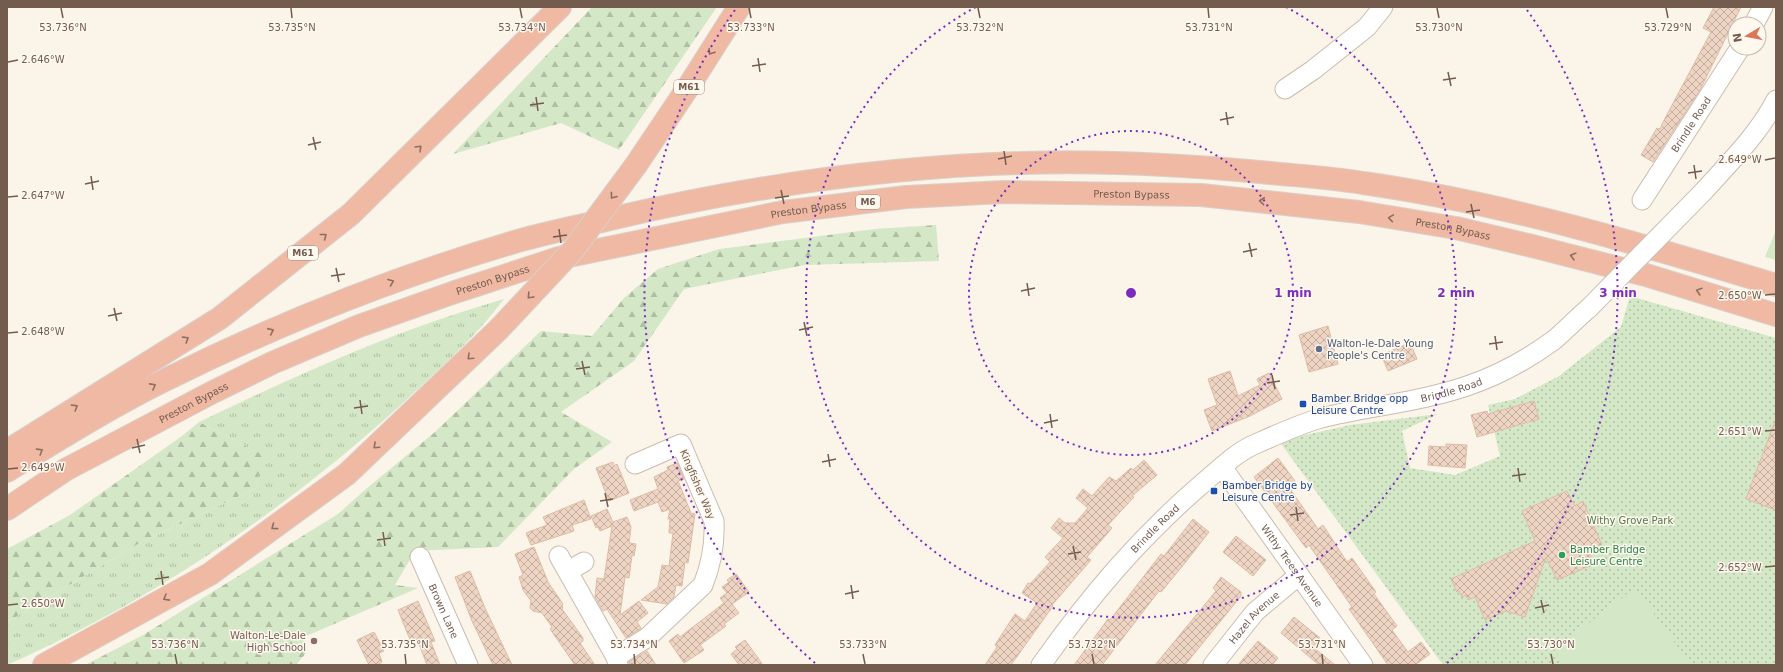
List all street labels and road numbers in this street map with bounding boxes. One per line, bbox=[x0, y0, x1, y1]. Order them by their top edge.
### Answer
road number: M61 bbox=[674, 80, 704, 94]
street label: Brindle Road bbox=[1669, 95, 1713, 154]
street label: Preston Bypass bbox=[1093, 188, 1170, 201]
road number: M6 bbox=[856, 195, 880, 209]
street label: Preston Bypass bbox=[770, 199, 847, 220]
street label: Preston Bypass bbox=[1415, 216, 1492, 242]
road number: M61 bbox=[288, 246, 318, 260]
street label: Preston Bypass bbox=[455, 263, 531, 297]
street label: Brindle Road bbox=[1420, 376, 1484, 404]
street label: Preston Bypass bbox=[157, 380, 230, 425]
street label: Kingfisher Way bbox=[678, 448, 717, 521]
street label: Brindle Road bbox=[1129, 502, 1181, 555]
street label: Withy Trees Avenue bbox=[1259, 523, 1325, 609]
street label: Brown Lane bbox=[427, 582, 460, 640]
street label: Hazel Avenue bbox=[1227, 589, 1281, 646]

